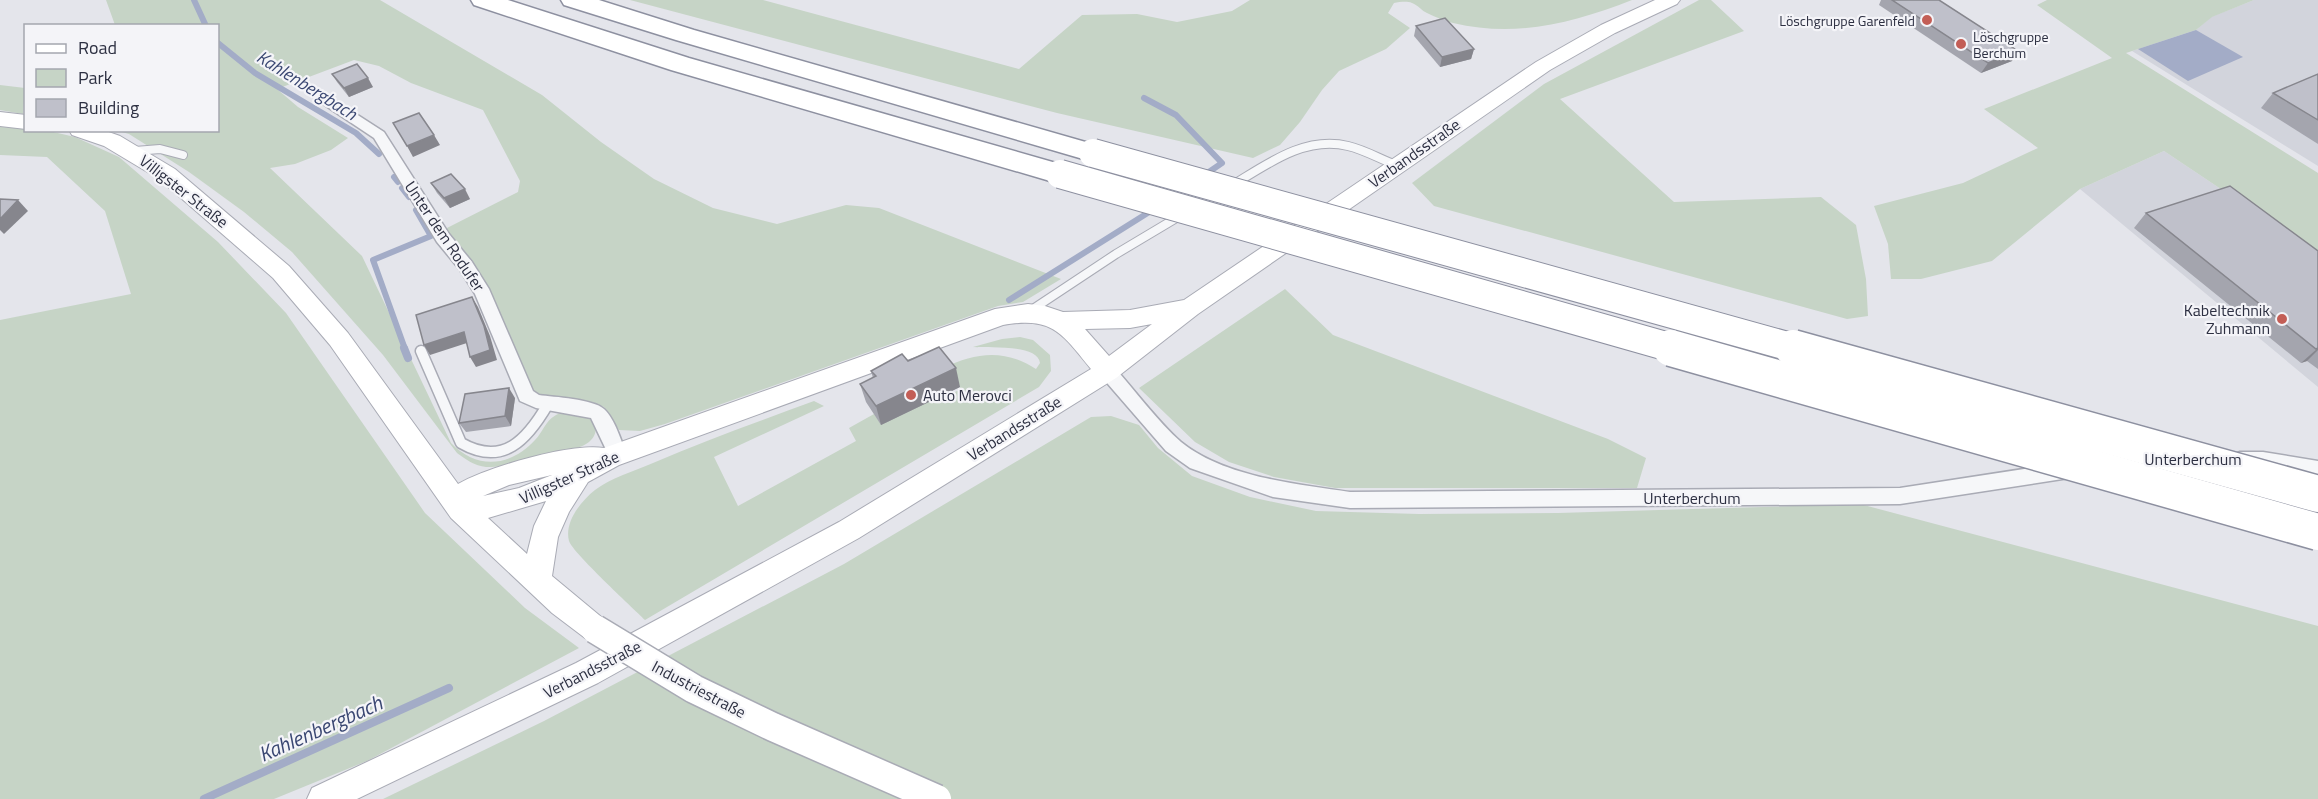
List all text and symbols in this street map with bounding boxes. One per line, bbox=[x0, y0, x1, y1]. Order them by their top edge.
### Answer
place label: Löschgruppe Garenfeld bbox=[1779, 10, 1915, 31]
marker: Löschgruppe Garenfeld bbox=[1920, 13, 1934, 27]
legend bbox=[24, 24, 219, 132]
place label: Löschgruppe Berchum bbox=[1973, 26, 2048, 63]
text: Road bbox=[78, 34, 117, 61]
marker: Löschgruppe Berchum bbox=[1954, 37, 1968, 51]
water label: Kahlenbergbach bbox=[252, 43, 363, 127]
text: Park bbox=[78, 64, 113, 91]
text: Building bbox=[78, 94, 139, 121]
street label: Verbandsstraße bbox=[1363, 112, 1465, 194]
street label: Villigster Straße bbox=[134, 149, 234, 233]
street label: Unter dem Rodufer bbox=[399, 176, 491, 297]
place label: Kabeltechnik Zuhmann bbox=[2184, 298, 2270, 340]
marker: Kabeltechnik Zuhmann bbox=[2275, 312, 2289, 326]
place label: Auto Merovci bbox=[923, 383, 1012, 407]
marker: Auto Merovci bbox=[904, 388, 918, 402]
street label: Verbandsstraße bbox=[962, 389, 1066, 467]
street label: Villigster Straße bbox=[515, 444, 623, 510]
street label: Unterberchum bbox=[2144, 447, 2242, 471]
street label: Unterberchum bbox=[1643, 486, 1741, 510]
street label: Verbandsstraße bbox=[539, 634, 645, 704]
street label: Industriestraße bbox=[648, 654, 750, 724]
water label: Kahlenbergbach bbox=[253, 686, 388, 770]

